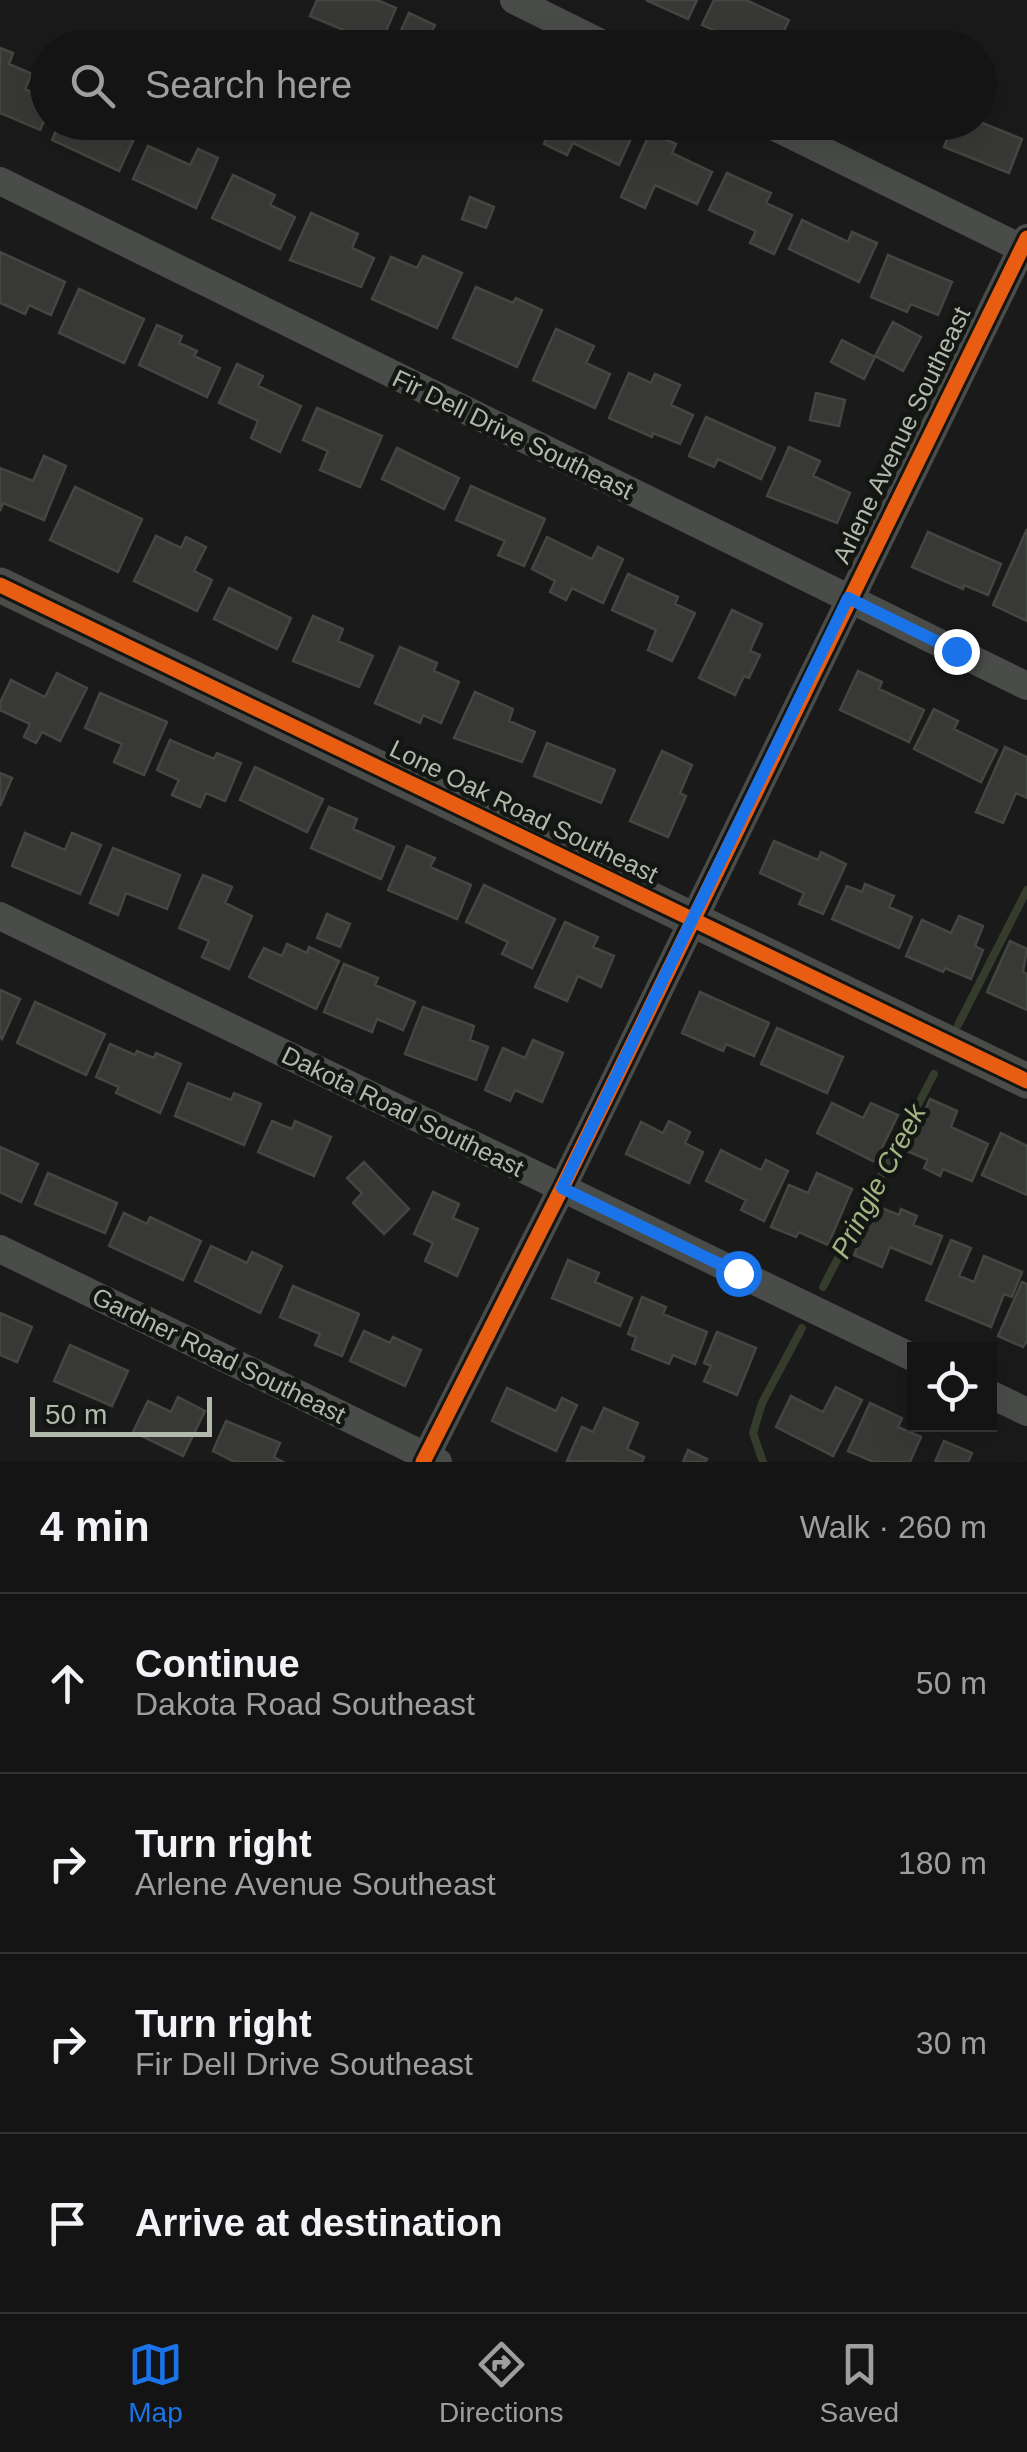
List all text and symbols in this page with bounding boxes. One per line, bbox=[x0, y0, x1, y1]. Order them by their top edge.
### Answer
search box bbox=[30, 30, 997, 140]
icon: search bbox=[65, 58, 120, 113]
text: Search here bbox=[145, 64, 352, 106]
street label: Arlene Avenue Southeast bbox=[827, 302, 975, 568]
street label: Fir Dell Drive Southeast bbox=[388, 364, 638, 504]
route end bbox=[934, 629, 980, 675]
street label: Lone Oak Road Southeast bbox=[385, 734, 663, 888]
street label: Dakota Road Southeast bbox=[278, 1040, 528, 1182]
water label: Pringle Creek bbox=[825, 1097, 933, 1263]
route start bbox=[716, 1251, 762, 1297]
street label: Gardner Road Southeast bbox=[88, 1281, 350, 1429]
map controls bbox=[907, 1342, 997, 1432]
button: locate bbox=[907, 1342, 997, 1432]
scale bar bbox=[30, 1392, 212, 1436]
text: 50 m bbox=[45, 1399, 107, 1430]
text: 4 min bbox=[40, 1503, 150, 1550]
text: Walk · 260 m bbox=[800, 1509, 987, 1545]
text: Continue bbox=[135, 1643, 300, 1685]
icon: ahead bbox=[40, 1656, 95, 1711]
text: 50 m bbox=[916, 1665, 987, 1701]
text: Dakota Road Southeast bbox=[135, 1686, 475, 1722]
text: Turn right bbox=[135, 1823, 312, 1865]
icon: right bbox=[40, 1836, 95, 1891]
text: 180 m bbox=[898, 1845, 987, 1881]
text: Arlene Avenue Southeast bbox=[135, 1866, 496, 1902]
text: Turn right bbox=[135, 2003, 312, 2045]
icon: right bbox=[40, 2016, 95, 2071]
text: 30 m bbox=[916, 2025, 987, 2061]
text: Fir Dell Drive Southeast bbox=[135, 2046, 473, 2082]
icon: arrive bbox=[40, 2196, 95, 2251]
text: Arrive at destination bbox=[135, 2202, 502, 2244]
tab: Map bbox=[128, 2337, 183, 2429]
tab: Directions bbox=[439, 2337, 564, 2429]
tab: Saved bbox=[820, 2337, 899, 2429]

